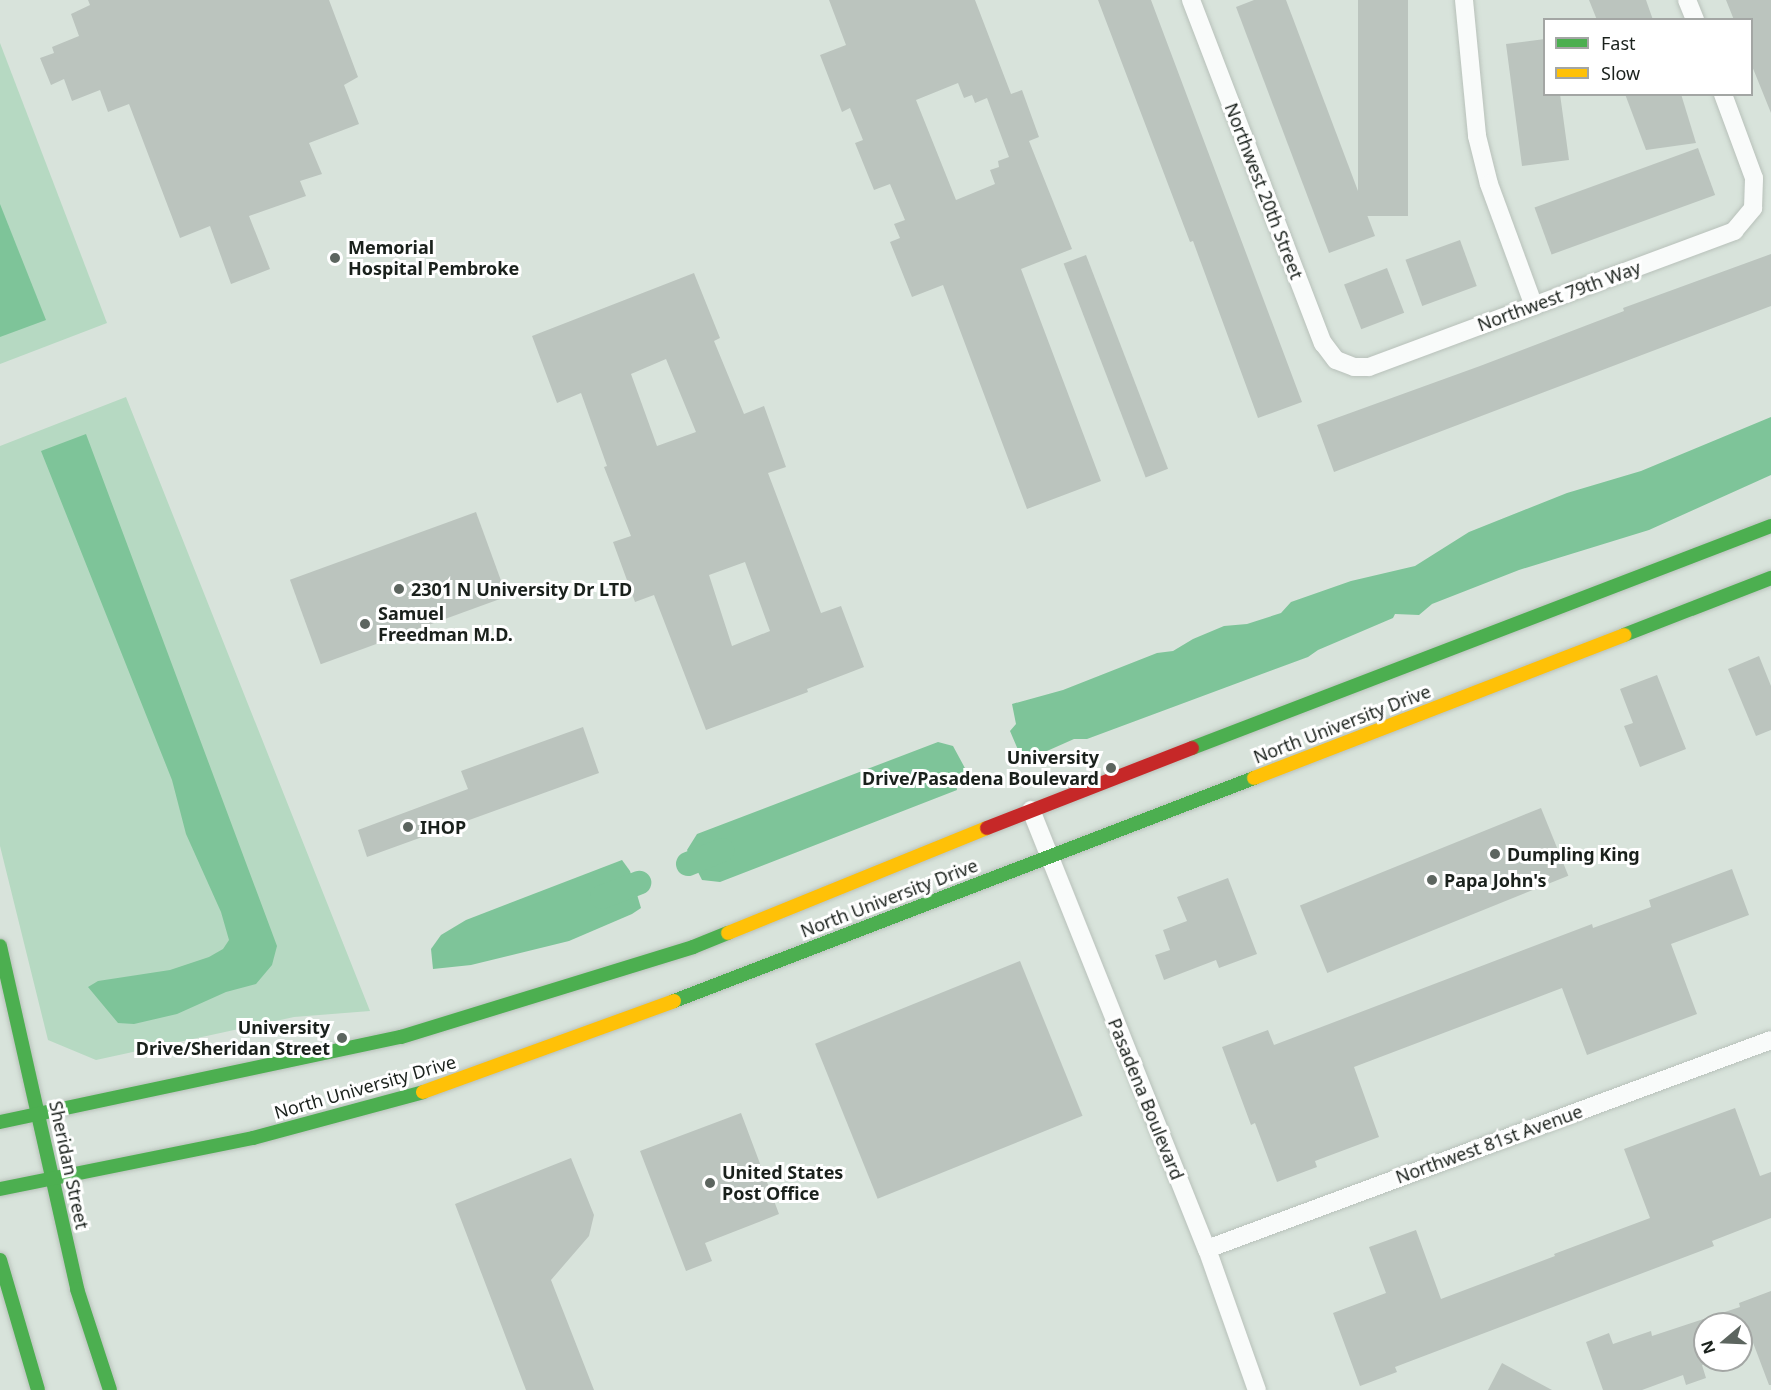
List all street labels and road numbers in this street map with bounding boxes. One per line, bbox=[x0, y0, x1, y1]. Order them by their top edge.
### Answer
street label: Northwest 20th Street bbox=[1220, 100, 1308, 282]
street label: Northwest 79th Way bbox=[1474, 256, 1644, 336]
street label: North University Drive bbox=[1250, 680, 1434, 768]
street label: North University Drive bbox=[797, 854, 981, 942]
street label: Pasadena Boulevard bbox=[1104, 1015, 1188, 1183]
street label: North University Drive bbox=[272, 1051, 458, 1123]
street label: Sheridan Street bbox=[45, 1099, 93, 1231]
street label: Northwest 81st Avenue bbox=[1393, 1100, 1585, 1188]

